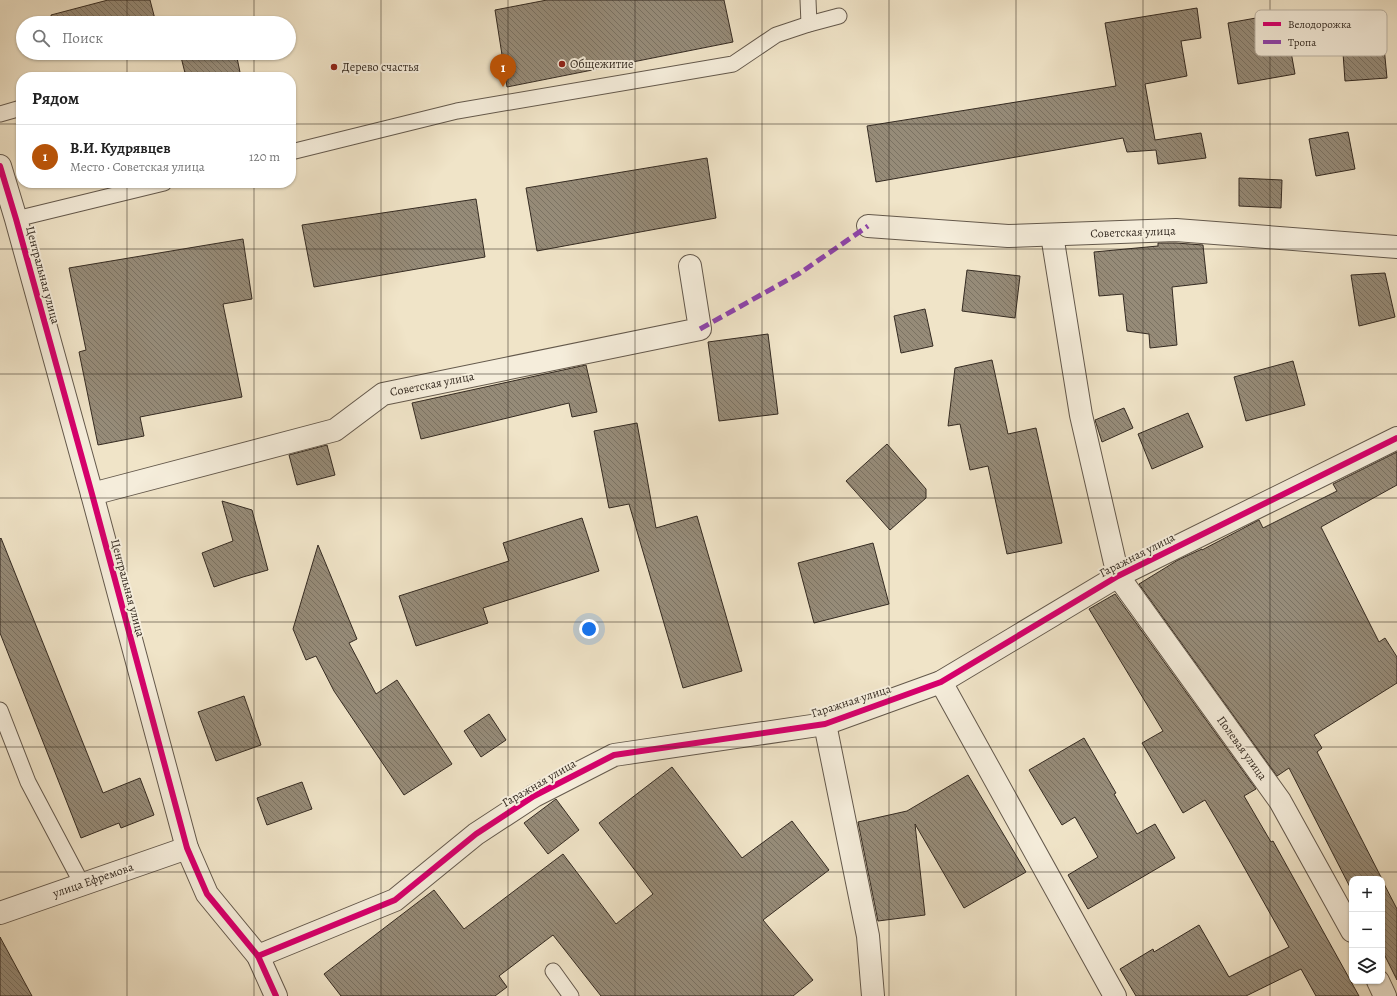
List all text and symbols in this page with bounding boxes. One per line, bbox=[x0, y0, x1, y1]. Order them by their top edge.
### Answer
legend bbox=[1255, 10, 1387, 56]
search box bbox=[16, 16, 296, 60]
text: Велодорожка bbox=[1288, 17, 1352, 32]
icon: search bbox=[30, 27, 52, 49]
text: Поиск bbox=[62, 28, 103, 48]
text: Тропа bbox=[1288, 35, 1317, 50]
pin: 1 bbox=[490, 54, 516, 87]
place label: Общежитие bbox=[570, 56, 634, 72]
place label: Дерево счастья bbox=[342, 59, 419, 75]
marker: Общежитие bbox=[557, 59, 567, 69]
marker: Дерево счастья bbox=[329, 62, 339, 72]
text: Рядом bbox=[32, 87, 79, 110]
text: В.И. Кудрявцев bbox=[70, 138, 171, 158]
text: 1 bbox=[43, 148, 47, 165]
text: 120 m bbox=[249, 148, 280, 165]
text: Место · Советская улица bbox=[70, 158, 205, 175]
street label: Советская улица bbox=[1090, 222, 1176, 241]
street label: Центральная улица bbox=[22, 224, 64, 326]
street label: Советская улица bbox=[389, 368, 476, 400]
street label: Гаражная улица bbox=[1096, 529, 1178, 581]
street label: Центральная улица bbox=[107, 537, 149, 639]
your location bbox=[579, 619, 599, 639]
street label: Гаражная улица bbox=[809, 680, 893, 721]
street label: Полевая улица bbox=[1213, 713, 1271, 784]
street label: Гаражная улица bbox=[499, 755, 579, 811]
street label: улица Ефремова bbox=[50, 859, 136, 902]
map controls bbox=[1349, 876, 1385, 984]
button: + bbox=[1349, 876, 1385, 912]
button: − bbox=[1349, 912, 1385, 948]
button: layers bbox=[1349, 948, 1385, 984]

